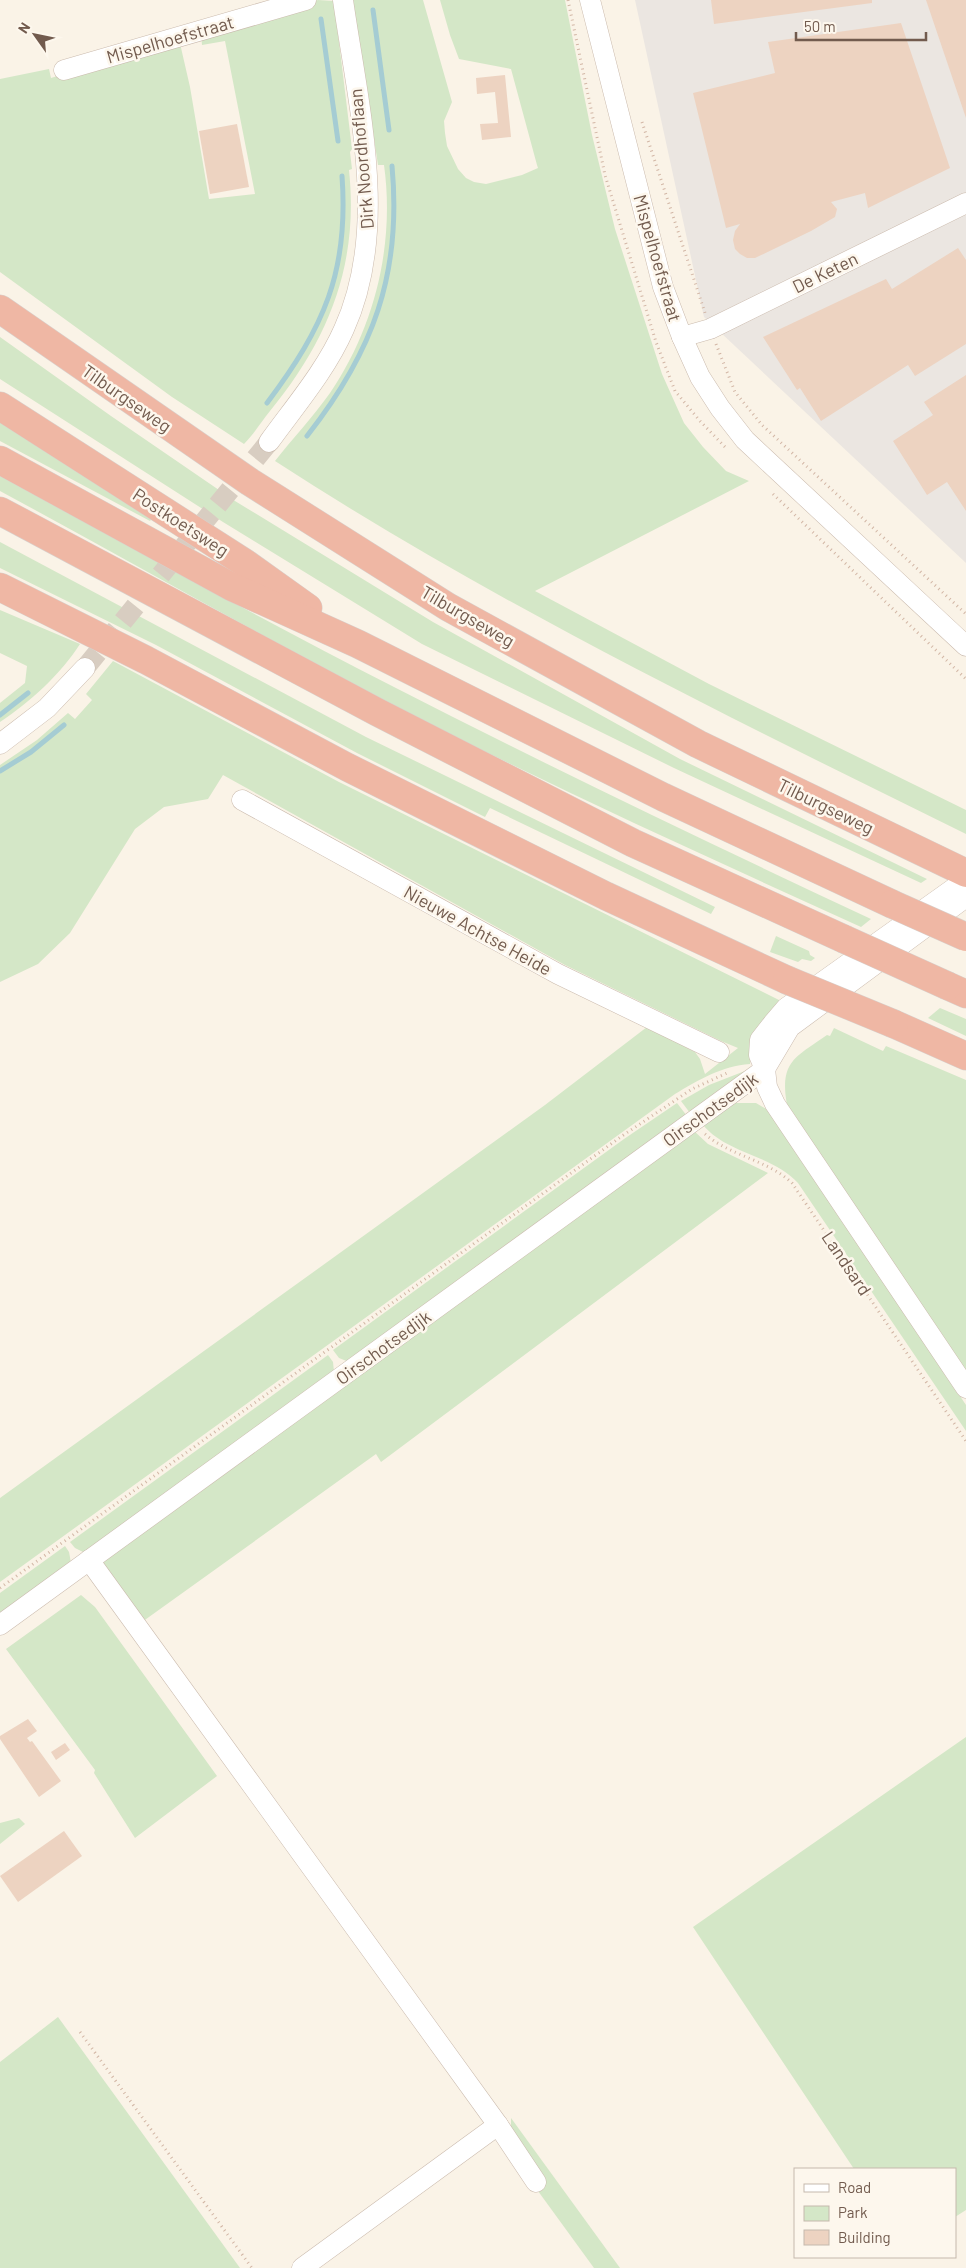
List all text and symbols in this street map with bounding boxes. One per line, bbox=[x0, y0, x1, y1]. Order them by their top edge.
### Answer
north arrow bbox=[10, 10, 60, 60]
street label: Mispelhoefstraat bbox=[104, 10, 236, 68]
scale bar bbox=[796, 10, 926, 42]
text: 50 m bbox=[804, 17, 836, 35]
text: N bbox=[14, 19, 33, 36]
street label: Dirk Noordhoflaan bbox=[344, 88, 378, 230]
street label: Mispelhoefstraat bbox=[629, 192, 687, 324]
street label: De Keten bbox=[789, 247, 861, 297]
street label: Tilburgseweg bbox=[78, 359, 176, 437]
street label: Postkoetsweg bbox=[129, 483, 233, 561]
street label: Tilburgseweg bbox=[417, 580, 519, 652]
street label: Tilburgseweg bbox=[774, 773, 878, 839]
street label: Nieuwe Achtse Heide bbox=[400, 880, 556, 980]
street label: Oirschotsedijk bbox=[658, 1067, 762, 1151]
street label: Landsard bbox=[817, 1227, 877, 1299]
street label: Oirschotsedijk bbox=[331, 1305, 435, 1389]
legend bbox=[794, 2168, 956, 2258]
text: Road bbox=[838, 2178, 871, 2196]
text: Park bbox=[838, 2203, 868, 2221]
text: Building bbox=[838, 2228, 891, 2246]

